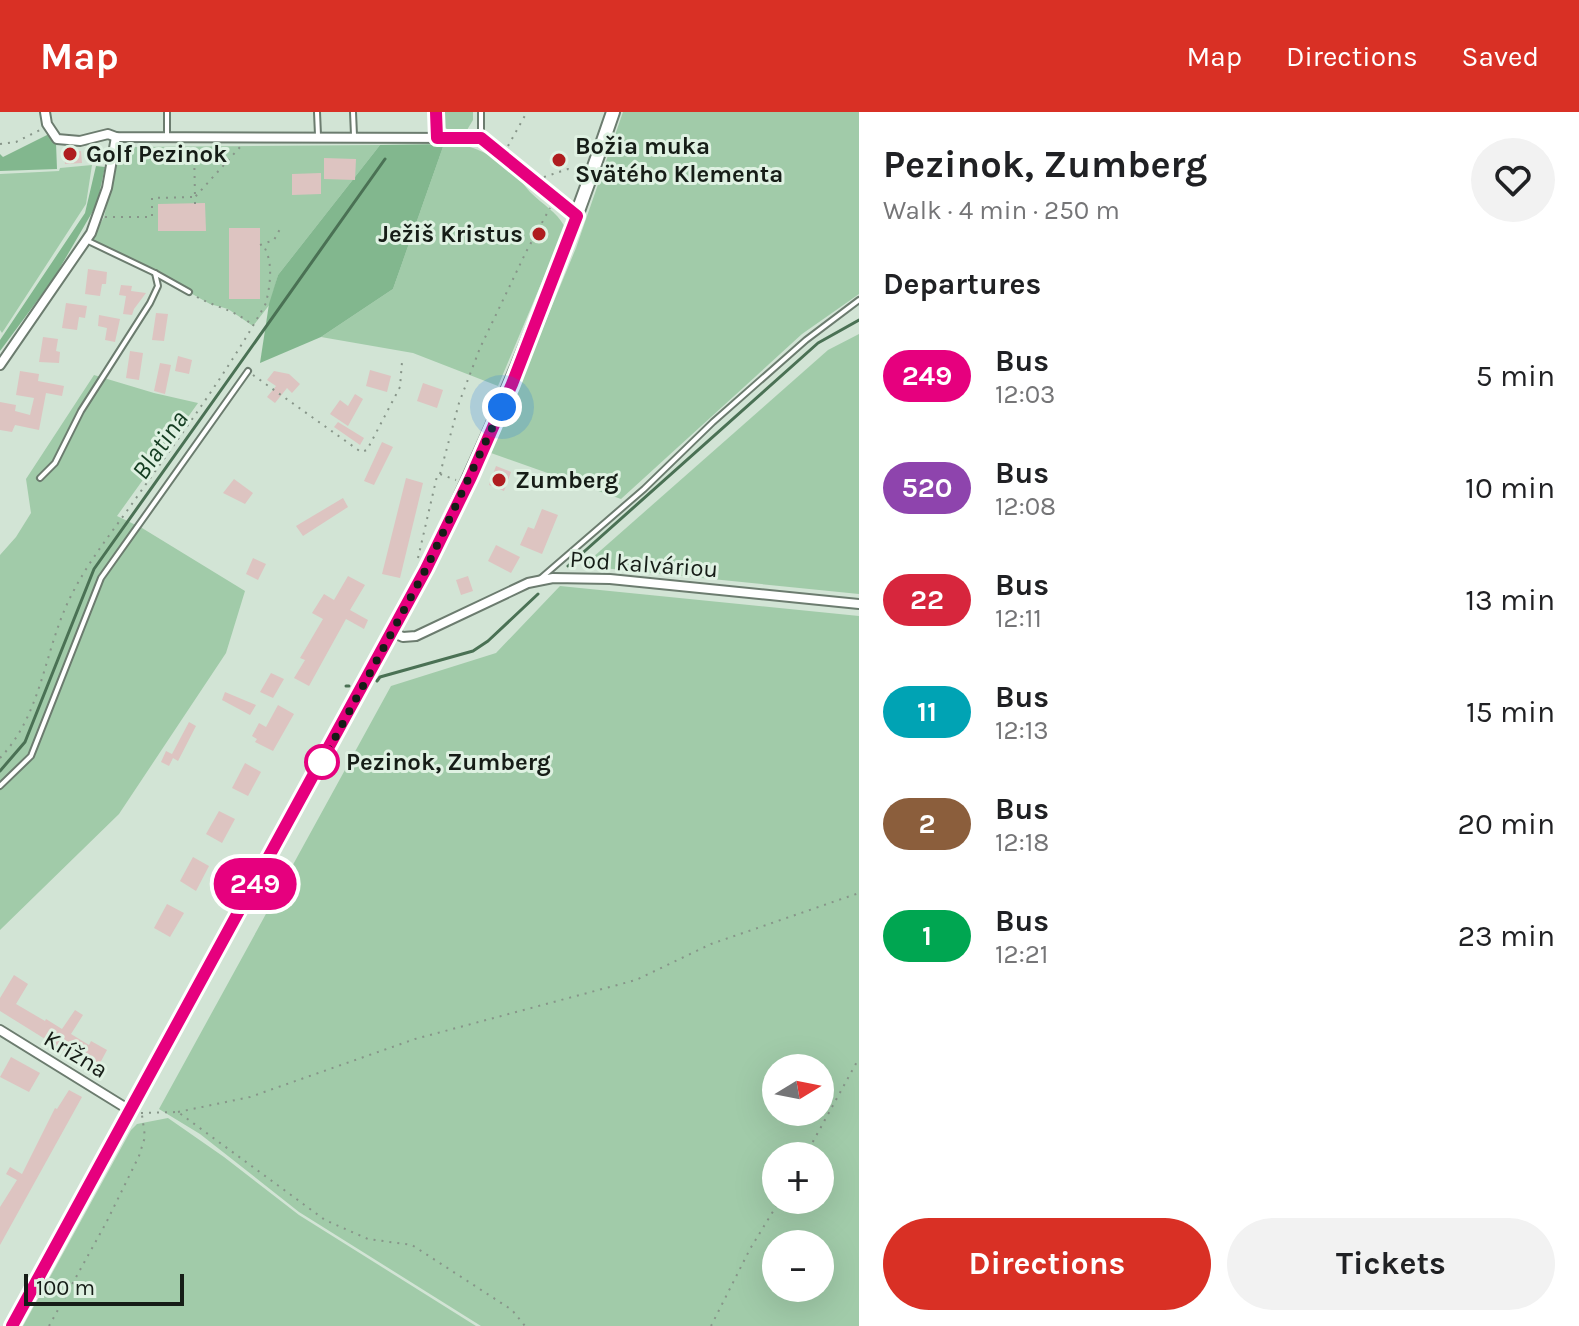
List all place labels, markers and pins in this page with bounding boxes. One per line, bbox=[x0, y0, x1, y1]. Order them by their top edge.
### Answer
place label: Božia muka Svätého Klementa bbox=[575, 132, 783, 188]
place label: Golf Pezinok bbox=[86, 140, 227, 168]
marker: Golf Pezinok bbox=[61, 145, 79, 163]
marker: Božia muka Svätého Klementa bbox=[550, 151, 568, 169]
place label: Ježiš Kristus bbox=[378, 220, 523, 248]
marker: Ježiš Kristus bbox=[530, 225, 548, 243]
place label: Zumberg bbox=[515, 466, 619, 494]
marker: Zumberg bbox=[490, 471, 508, 489]
marker: Pezinok, Zumberg bbox=[305, 745, 339, 779]
place label: Pezinok, Zumberg bbox=[346, 748, 551, 776]

